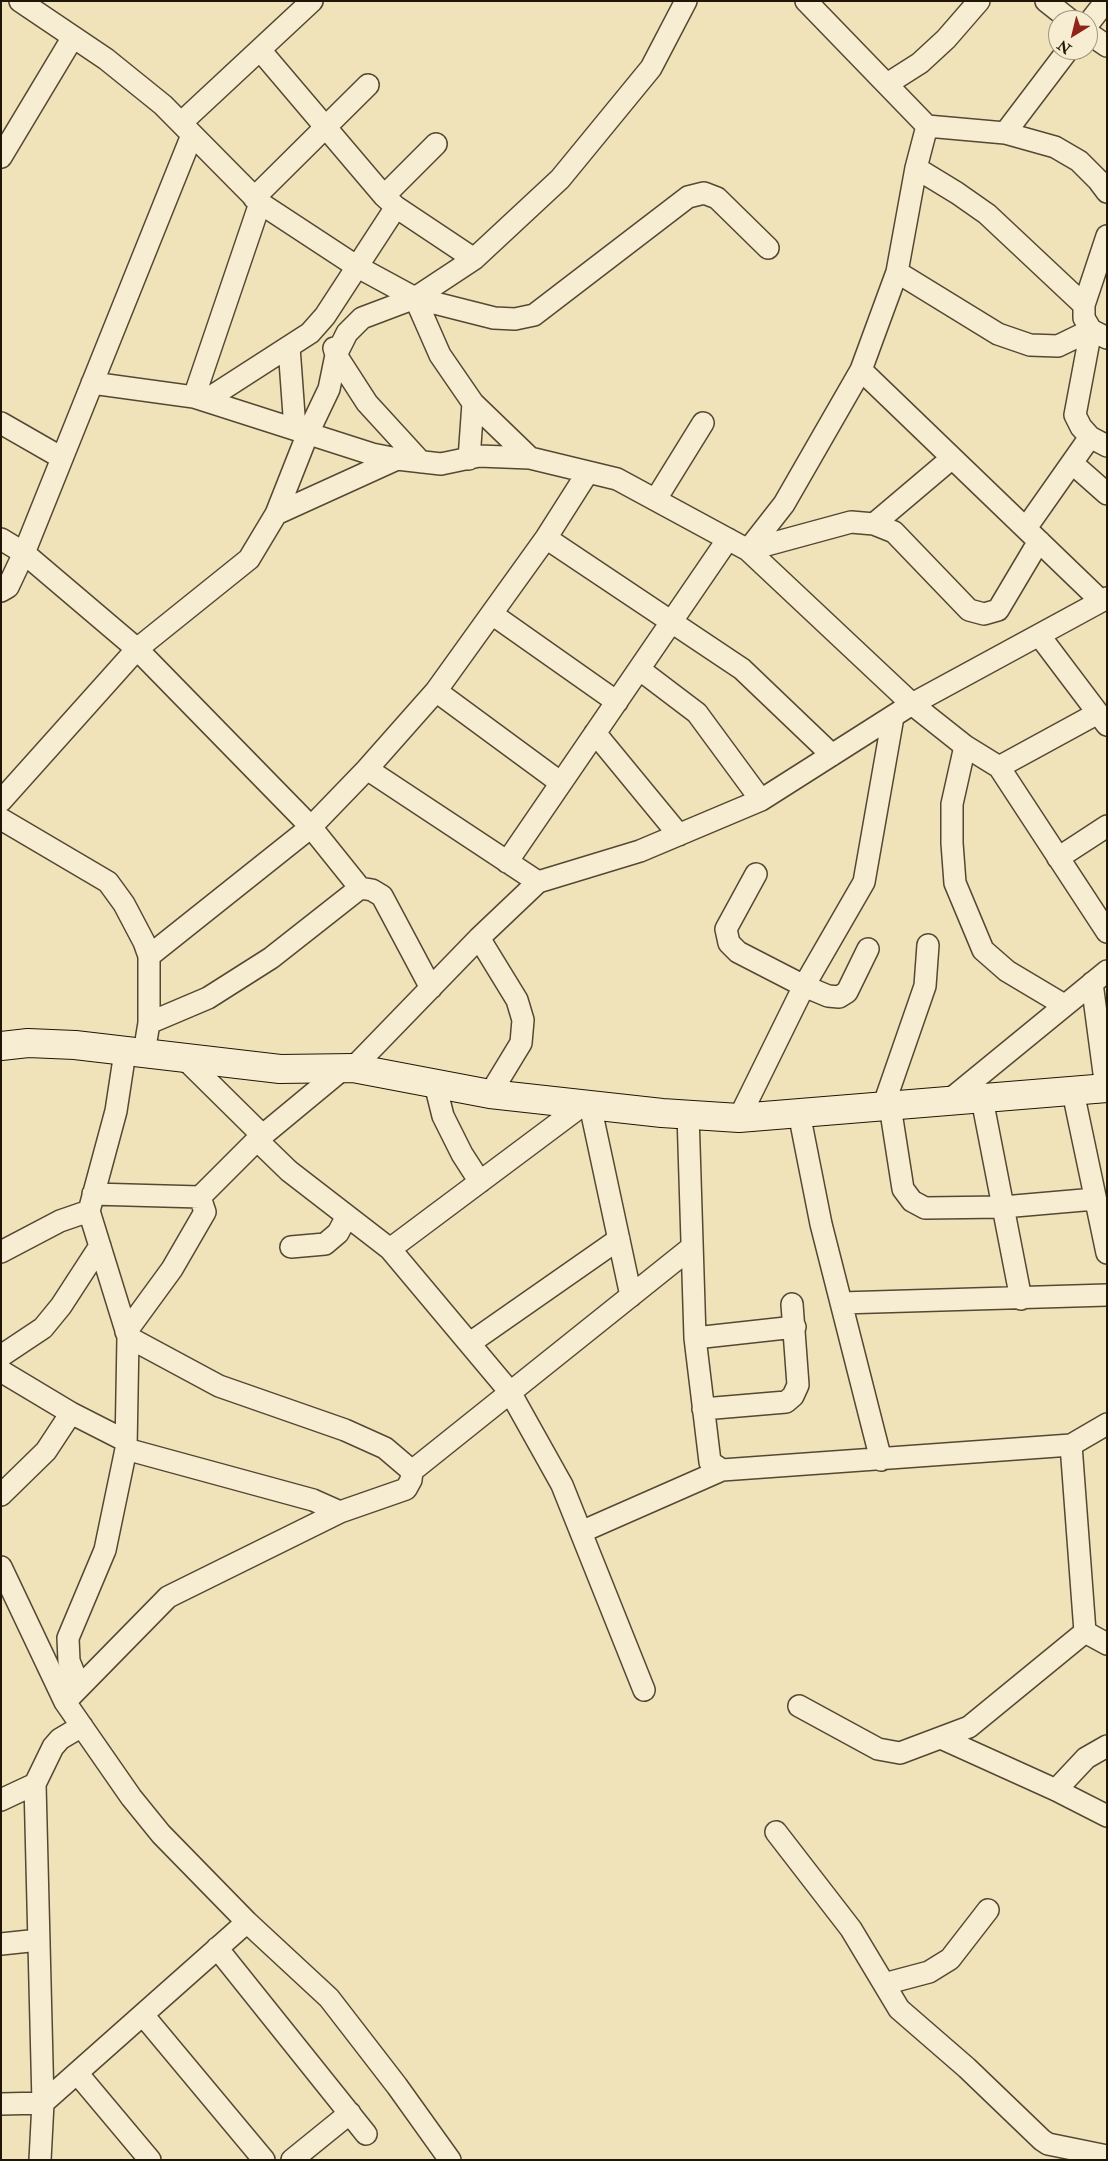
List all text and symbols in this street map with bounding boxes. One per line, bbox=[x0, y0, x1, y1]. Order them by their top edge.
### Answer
north arrow bbox=[1048, 10, 1098, 60]
text: N bbox=[1054, 36, 1075, 57]

